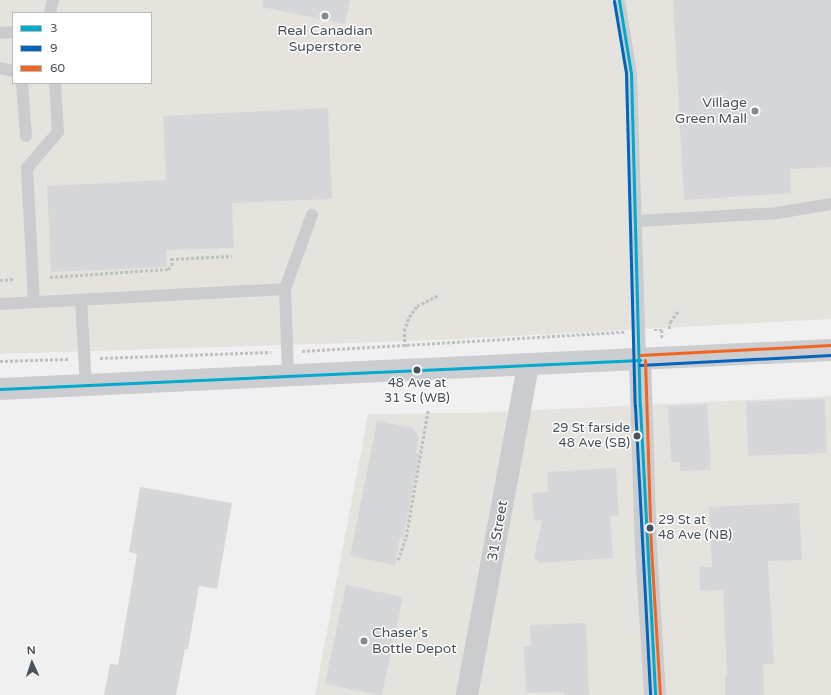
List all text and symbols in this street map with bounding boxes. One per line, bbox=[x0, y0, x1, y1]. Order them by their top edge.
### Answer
marker: Real Canadian Superstore bbox=[320, 11, 330, 21]
legend bbox=[12, 12, 152, 84]
text: 3 bbox=[50, 21, 58, 35]
place label: Real Canadian Superstore bbox=[277, 23, 373, 56]
text: 9 bbox=[50, 41, 58, 55]
text: 60 bbox=[50, 61, 65, 75]
place label: Village Green Mall bbox=[675, 95, 747, 128]
marker: Village Green Mall bbox=[750, 106, 760, 116]
marker: 48 Ave at 31 St (WB) bbox=[412, 365, 422, 375]
place label: 48 Ave at 31 St (WB) bbox=[384, 376, 450, 407]
place label: 29 St farside 48 Ave (SB) bbox=[552, 421, 630, 452]
marker: 29 St farside 48 Ave (SB) bbox=[632, 431, 642, 441]
street label: 31 Street bbox=[484, 499, 512, 563]
place label: 29 St at 48 Ave (NB) bbox=[658, 513, 732, 544]
marker: 29 St at 48 Ave (NB) bbox=[645, 523, 655, 533]
place label: Chaser's Bottle Depot bbox=[372, 625, 457, 658]
marker: Chaser's Bottle Depot bbox=[359, 636, 369, 646]
north arrow bbox=[12, 643, 52, 683]
text: N bbox=[27, 644, 36, 657]

